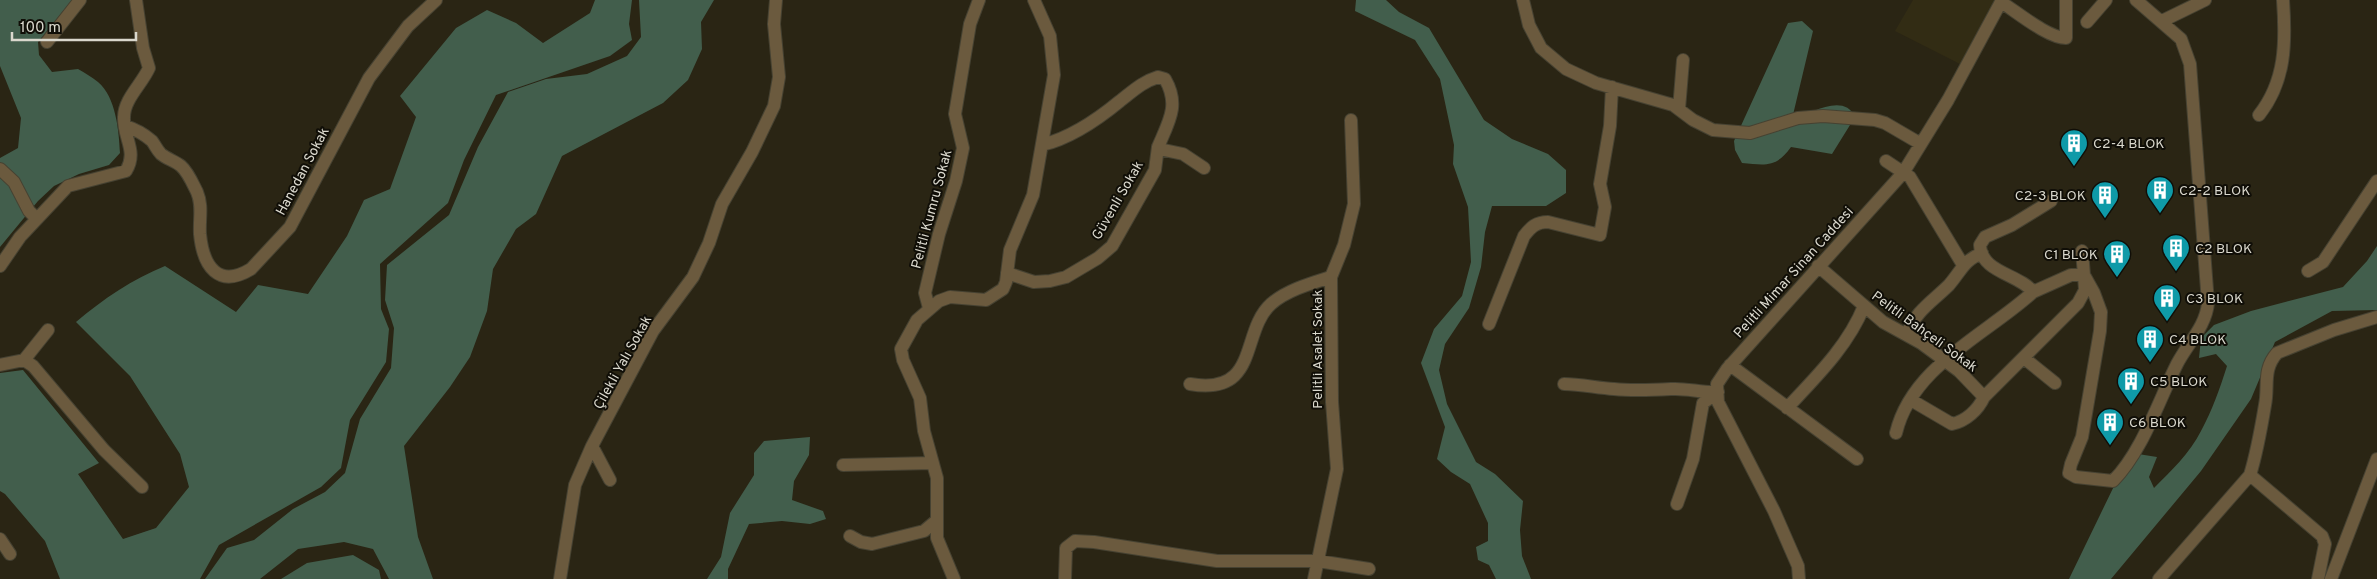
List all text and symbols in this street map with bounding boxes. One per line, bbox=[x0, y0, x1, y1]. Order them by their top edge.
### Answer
scale bar bbox=[12, 10, 136, 42]
text: 100 m bbox=[20, 19, 61, 38]
street label: Hanedan Sokak bbox=[273, 125, 334, 219]
building icon: C2-4 BLOK bbox=[2059, 128, 2089, 167]
place label: C2-4 BLOK bbox=[2093, 136, 2165, 153]
street label: Pelitli Kumru Sokak bbox=[908, 148, 957, 271]
street label: Güvenli Sokak bbox=[1089, 158, 1148, 243]
building icon: C2-2 BLOK bbox=[2145, 175, 2175, 214]
building icon: C2-3 BLOK bbox=[2090, 180, 2120, 219]
place label: C2-2 BLOK bbox=[2179, 183, 2250, 200]
place label: C2-3 BLOK bbox=[2015, 188, 2086, 205]
street label: Pelitli Mimar Sinan Caddesi bbox=[1731, 204, 1858, 342]
building icon: C2 BLOK bbox=[2161, 233, 2191, 272]
building icon: C1 BLOK bbox=[2102, 239, 2132, 278]
place label: C2 BLOK bbox=[2195, 241, 2252, 258]
place label: C1 BLOK bbox=[2044, 247, 2098, 264]
building icon: C3 BLOK bbox=[2152, 283, 2182, 322]
street label: Pelitli Bahçeli Sokak bbox=[1868, 288, 1980, 376]
street label: Pelitli Asalet Sokak bbox=[1310, 289, 1327, 409]
place label: C3 BLOK bbox=[2186, 291, 2243, 308]
street label: Çilekli Yalı Sokak bbox=[590, 313, 656, 413]
building icon: C4 BLOK bbox=[2135, 324, 2165, 363]
place label: C4 BLOK bbox=[2169, 332, 2226, 349]
building icon: C5 BLOK bbox=[2116, 366, 2146, 405]
place label: C5 BLOK bbox=[2150, 374, 2207, 391]
building icon: C6 BLOK bbox=[2095, 407, 2125, 446]
place label: C6 BLOK bbox=[2129, 415, 2186, 432]

